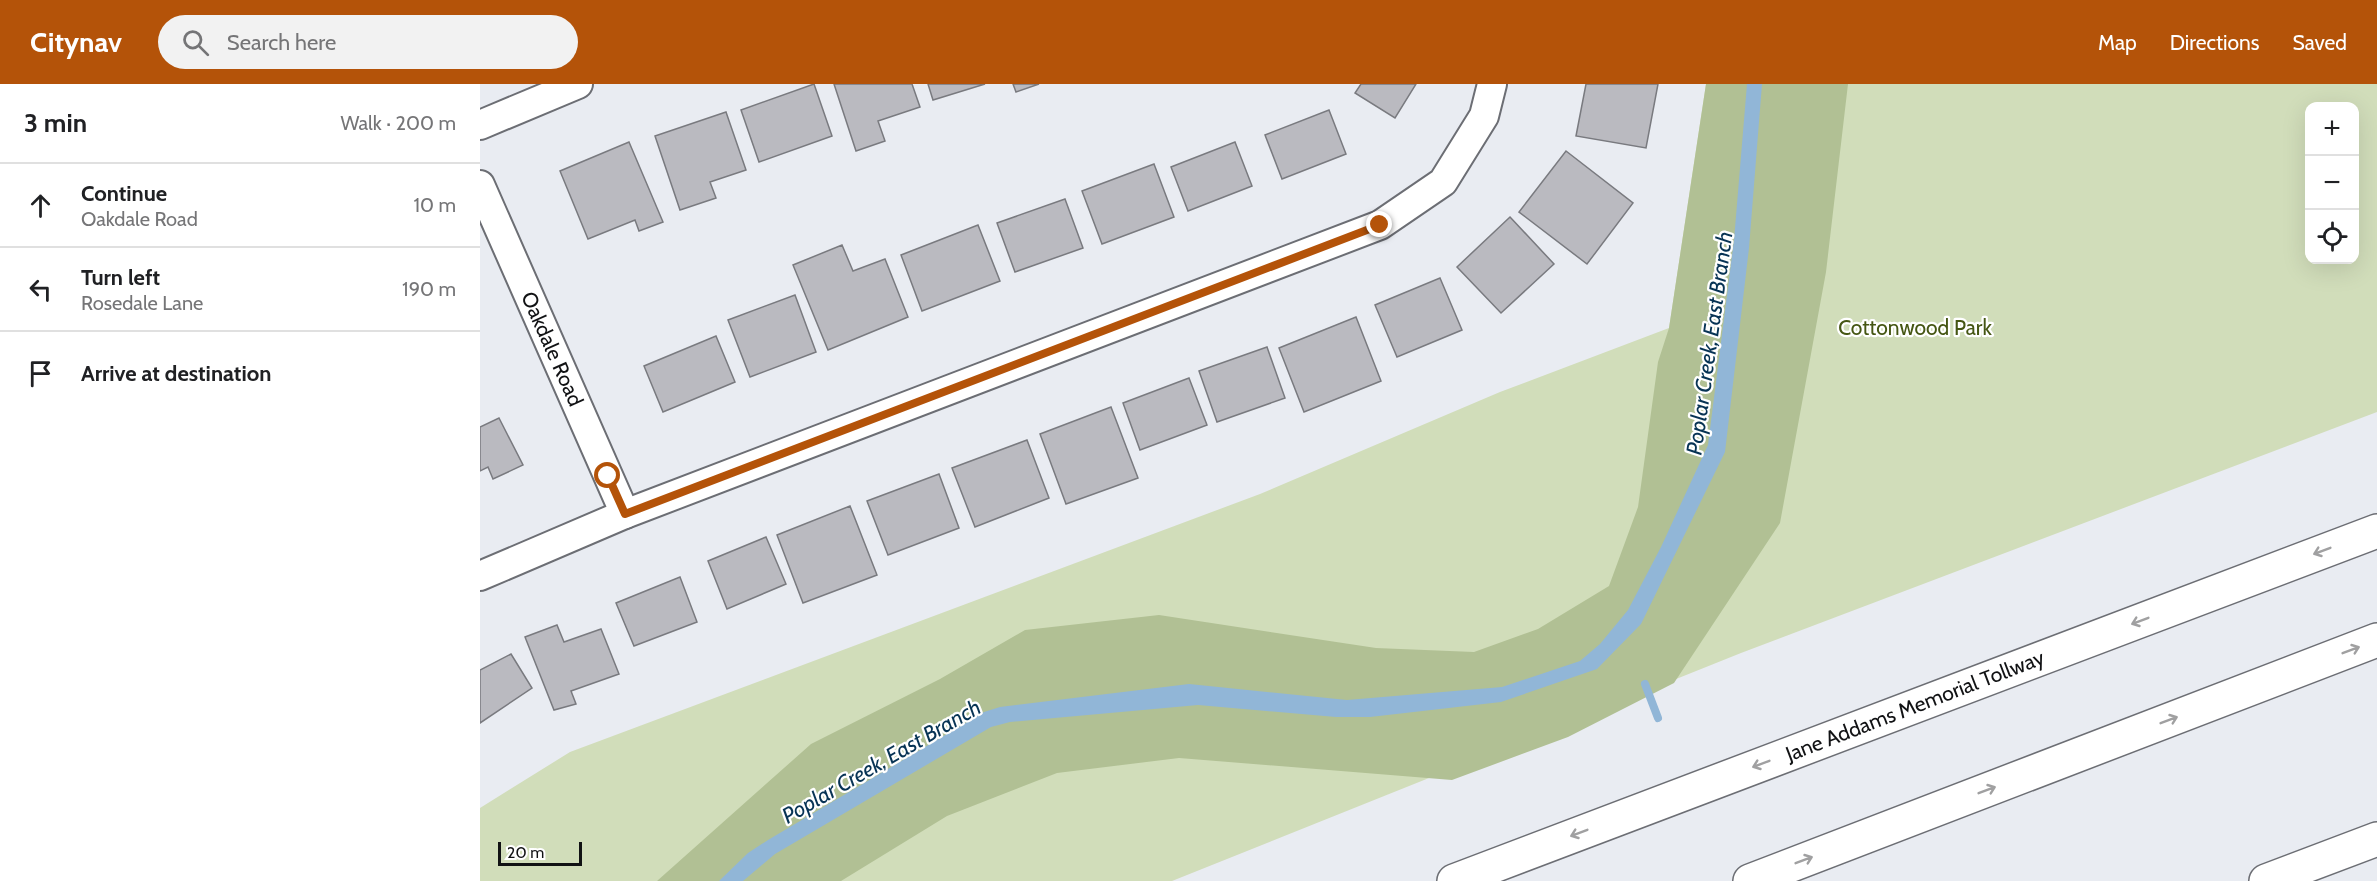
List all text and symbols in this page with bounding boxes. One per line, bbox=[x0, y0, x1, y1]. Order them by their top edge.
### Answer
search box bbox=[158, 15, 578, 69]
text: Citynav bbox=[30, 25, 122, 59]
icon: search bbox=[179, 26, 212, 59]
text: Search here bbox=[227, 29, 336, 56]
text: Map bbox=[2098, 30, 2137, 55]
text: Directions bbox=[2170, 30, 2259, 55]
text: Saved bbox=[2292, 30, 2347, 55]
map controls bbox=[2305, 102, 2359, 264]
button: + bbox=[2305, 102, 2359, 156]
text: 3 min bbox=[24, 107, 87, 139]
text: Walk · 200 m bbox=[340, 111, 456, 135]
button: − bbox=[2305, 156, 2359, 210]
text: Continue bbox=[81, 180, 167, 207]
icon: ahead bbox=[24, 189, 57, 222]
text: 10 m bbox=[413, 193, 456, 217]
text: Oakdale Road bbox=[81, 207, 198, 231]
button: locate bbox=[2305, 210, 2359, 264]
route end bbox=[1366, 211, 1392, 237]
water label: Poplar Creek, East Branch bbox=[1680, 230, 1739, 456]
text: Turn left bbox=[81, 264, 160, 291]
icon: left bbox=[24, 273, 57, 306]
text: 190 m bbox=[402, 277, 456, 301]
street label: Oakdale Road bbox=[516, 288, 589, 410]
text: Rosedale Lane bbox=[81, 291, 203, 315]
park label: Cottonwood Park bbox=[1838, 315, 1992, 340]
icon: arrive bbox=[24, 357, 57, 390]
text: Arrive at destination bbox=[81, 360, 271, 387]
route start bbox=[594, 462, 620, 488]
one-way arrow bbox=[2313, 547, 2332, 558]
one-way arrow bbox=[2131, 616, 2150, 627]
street label: Jane Addams Memorial Tollway bbox=[1781, 644, 2048, 767]
one-way arrow bbox=[2341, 644, 2359, 655]
water label: Poplar Creek, East Branch bbox=[777, 693, 986, 829]
one-way arrow bbox=[2159, 714, 2177, 725]
one-way arrow bbox=[1752, 759, 1771, 770]
one-way arrow bbox=[1977, 784, 1995, 795]
one-way arrow bbox=[1570, 828, 1589, 839]
scale bar bbox=[498, 839, 582, 866]
text: 20 m bbox=[507, 843, 544, 862]
one-way arrow bbox=[1795, 854, 1813, 865]

